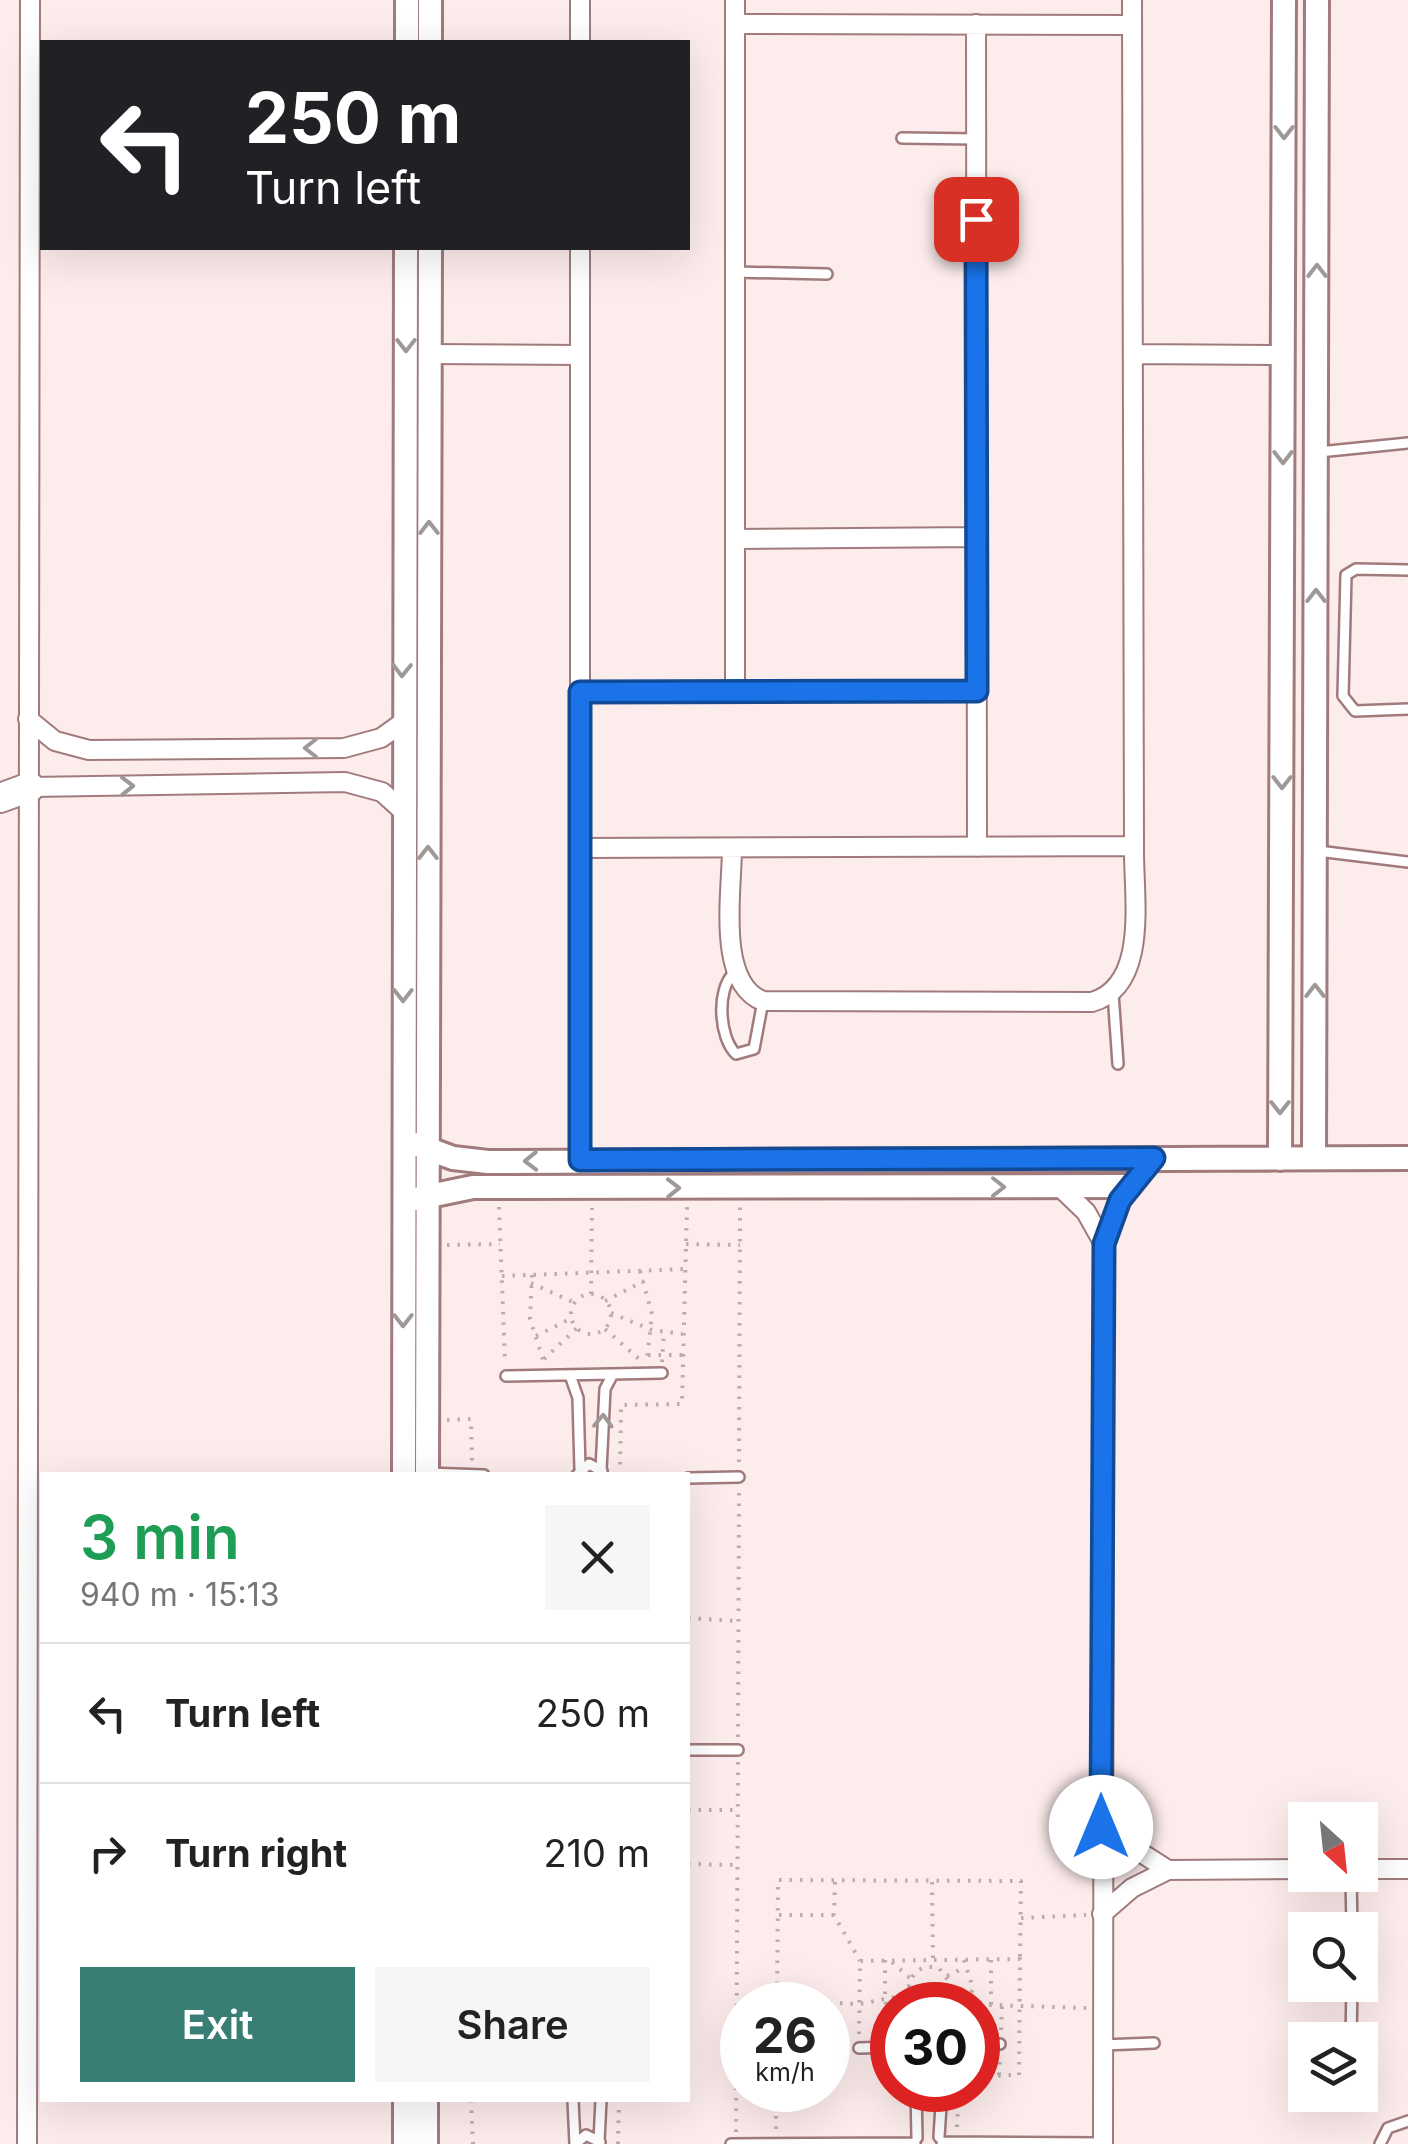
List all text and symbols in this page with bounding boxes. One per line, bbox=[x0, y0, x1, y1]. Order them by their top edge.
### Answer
text: 250 m bbox=[245, 75, 462, 160]
icon: left bbox=[80, 80, 210, 210]
one-way arrow bbox=[1273, 126, 1295, 141]
text: Turn left bbox=[245, 160, 421, 215]
pin bbox=[934, 177, 1019, 262]
icon: arrive bbox=[949, 192, 1004, 247]
one-way arrow bbox=[1306, 262, 1328, 278]
one-way arrow bbox=[395, 338, 417, 353]
one-way arrow bbox=[1272, 450, 1294, 466]
one-way arrow bbox=[418, 519, 440, 534]
one-way arrow bbox=[1305, 587, 1327, 602]
one-way arrow bbox=[392, 662, 413, 678]
one-way arrow bbox=[302, 737, 318, 759]
one-way arrow bbox=[120, 775, 136, 796]
one-way arrow bbox=[1271, 776, 1293, 791]
one-way arrow bbox=[417, 844, 439, 860]
one-way arrow bbox=[1304, 982, 1326, 998]
one-way arrow bbox=[392, 988, 414, 1003]
one-way arrow bbox=[1269, 1100, 1291, 1116]
one-way arrow bbox=[522, 1150, 538, 1171]
one-way arrow bbox=[990, 1176, 1006, 1198]
one-way arrow bbox=[666, 1177, 681, 1199]
one-way arrow bbox=[392, 1312, 414, 1328]
one-way arrow bbox=[592, 1412, 613, 1428]
text: 3 min bbox=[80, 1501, 240, 1573]
button: close bbox=[545, 1505, 650, 1610]
text: 940 m · 15:13 bbox=[80, 1575, 279, 1614]
icon: left bbox=[80, 1686, 135, 1741]
text: Turn left bbox=[165, 1690, 320, 1736]
text: 250 m bbox=[536, 1690, 650, 1736]
position arrow bbox=[1049, 1775, 1153, 1879]
north arrow bbox=[1288, 1802, 1378, 1892]
map controls bbox=[1288, 1802, 1378, 2112]
icon: right bbox=[80, 1826, 135, 1881]
text: Turn right bbox=[165, 1830, 347, 1876]
text: 210 m bbox=[543, 1830, 650, 1876]
button: search bbox=[1288, 1912, 1378, 2002]
button: Exit bbox=[80, 1967, 355, 2082]
button: Share bbox=[375, 1967, 650, 2082]
speed limit sign: 30 bbox=[870, 1982, 1000, 2112]
text: 26 bbox=[753, 2005, 817, 2065]
button: layers bbox=[1288, 2022, 1378, 2112]
text: km/h bbox=[755, 2057, 815, 2087]

